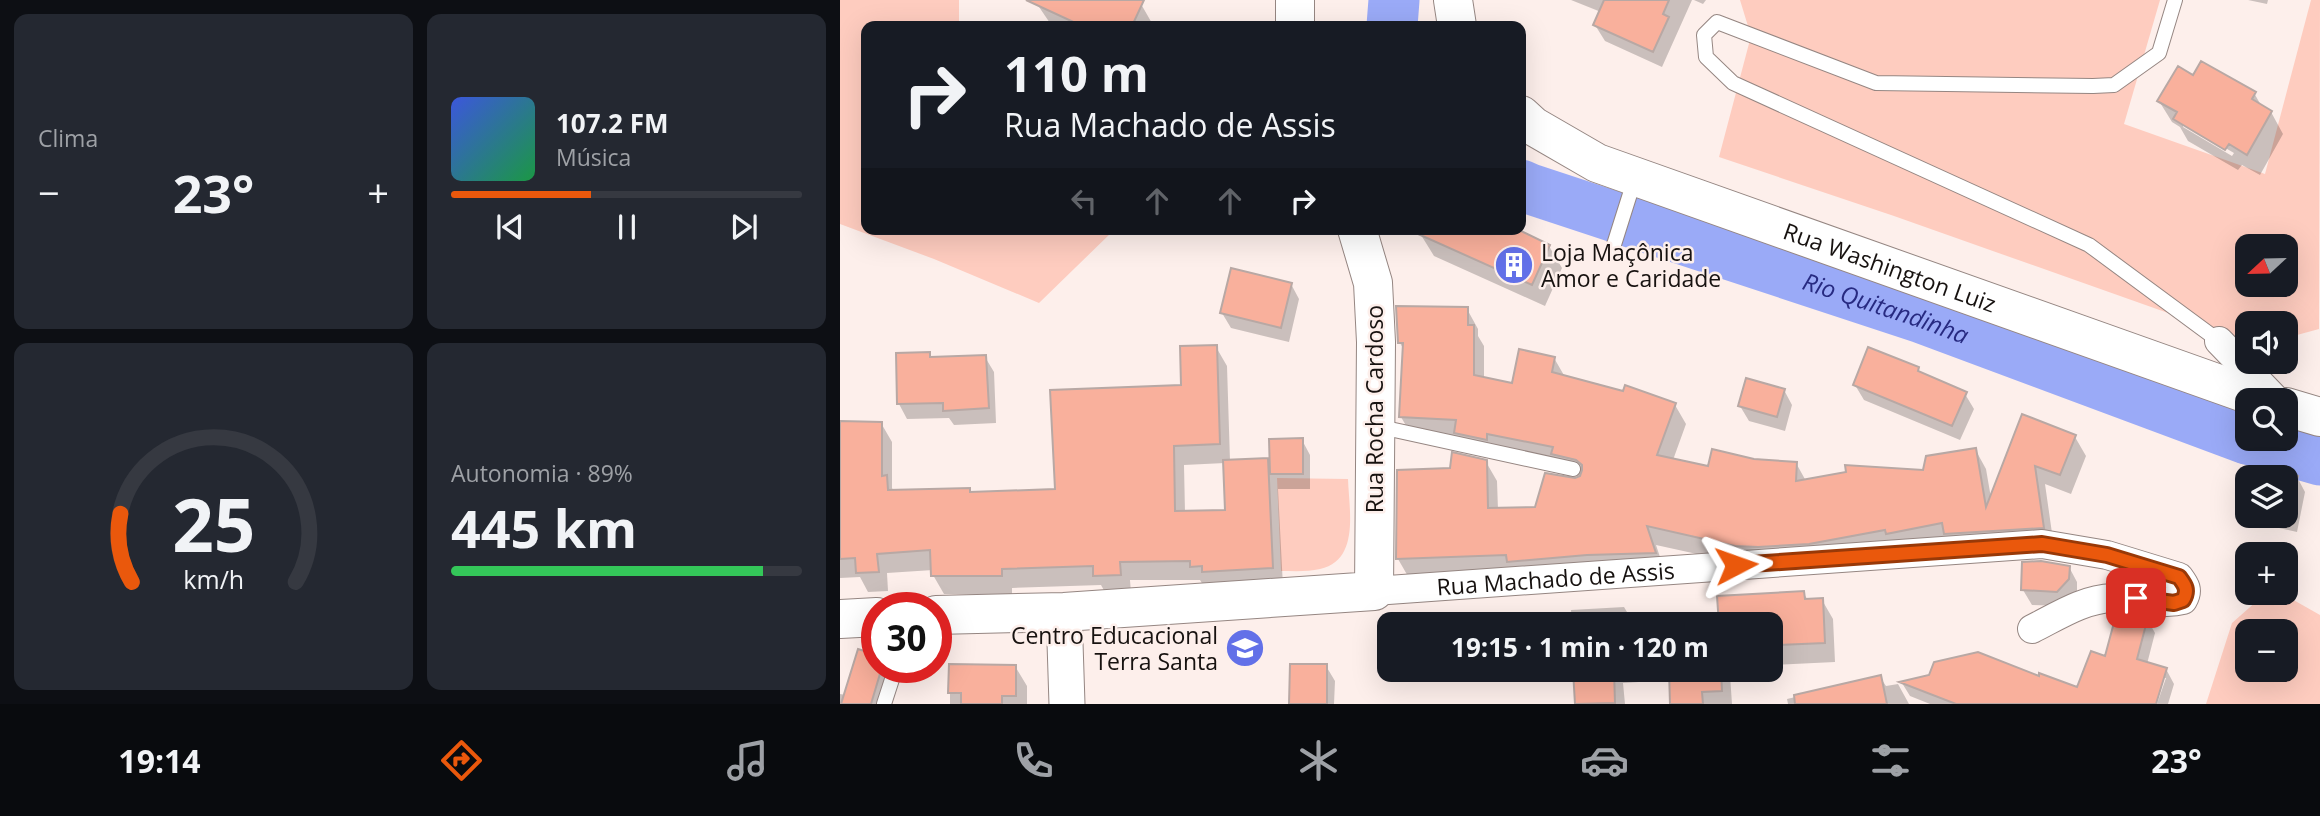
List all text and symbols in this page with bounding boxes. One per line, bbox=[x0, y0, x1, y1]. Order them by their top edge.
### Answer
text: 110 m bbox=[1004, 40, 1149, 106]
icon: right bbox=[889, 49, 980, 140]
text: Rua Machado de Assis bbox=[1004, 103, 1336, 146]
text: 107.2 FM bbox=[556, 105, 668, 141]
text: Clima bbox=[38, 122, 98, 154]
text: Música bbox=[556, 141, 631, 173]
text: 23° bbox=[173, 157, 254, 228]
text: − bbox=[38, 166, 60, 218]
text: + bbox=[367, 166, 389, 218]
icon: left bbox=[1065, 182, 1103, 220]
icon: ahead bbox=[1138, 182, 1176, 220]
icon: ahead bbox=[1211, 182, 1249, 220]
icon: right bbox=[1284, 182, 1322, 220]
icon: previous bbox=[491, 208, 529, 246]
icon: pause bbox=[608, 208, 646, 246]
icon: next bbox=[725, 208, 763, 246]
street label: Rua Washington Luiz bbox=[1779, 215, 2001, 320]
north arrow bbox=[2235, 234, 2298, 298]
map controls bbox=[2235, 234, 2298, 682]
place label: Loja Maçônica Amor e Caridade bbox=[1541, 236, 1721, 294]
building icon: Loja Maçônica Amor e Caridade bbox=[1493, 244, 1535, 286]
water label: Rio Quitandinha bbox=[1799, 264, 1974, 351]
street label: Rua Rocha Cardoso bbox=[1358, 305, 1390, 513]
button: sound bbox=[2235, 311, 2298, 374]
button: search bbox=[2235, 388, 2298, 451]
text: Autonomia · 89% bbox=[451, 457, 633, 489]
button: layers bbox=[2235, 465, 2298, 528]
text: 25 bbox=[172, 475, 255, 574]
text: 445 km bbox=[451, 492, 637, 563]
position arrow bbox=[1699, 528, 1773, 602]
button: + bbox=[2235, 542, 2298, 605]
street label: Rua Machado de Assis bbox=[1435, 554, 1676, 603]
text: km/h bbox=[183, 562, 244, 596]
pin bbox=[2106, 568, 2166, 628]
icon: arrive bbox=[2117, 579, 2155, 617]
speed limit sign: 30 bbox=[861, 592, 952, 683]
place label: Centro Educacional Terra Santa bbox=[1011, 619, 1218, 677]
button: − bbox=[2235, 619, 2298, 682]
school or university icon: Centro Educacional Terra Santa bbox=[1224, 627, 1266, 669]
text: 19:15 · 1 min · 120 m bbox=[1451, 629, 1709, 665]
icon: directions bbox=[437, 736, 486, 785]
icon: music bbox=[723, 736, 772, 785]
icon: phone bbox=[1009, 736, 1058, 785]
icon: climate bbox=[1294, 736, 1343, 785]
icon: car bbox=[1580, 736, 1629, 785]
icon: filters bbox=[1866, 736, 1915, 785]
text: 19:14 bbox=[118, 739, 201, 782]
text: 23° bbox=[2151, 739, 2202, 782]

